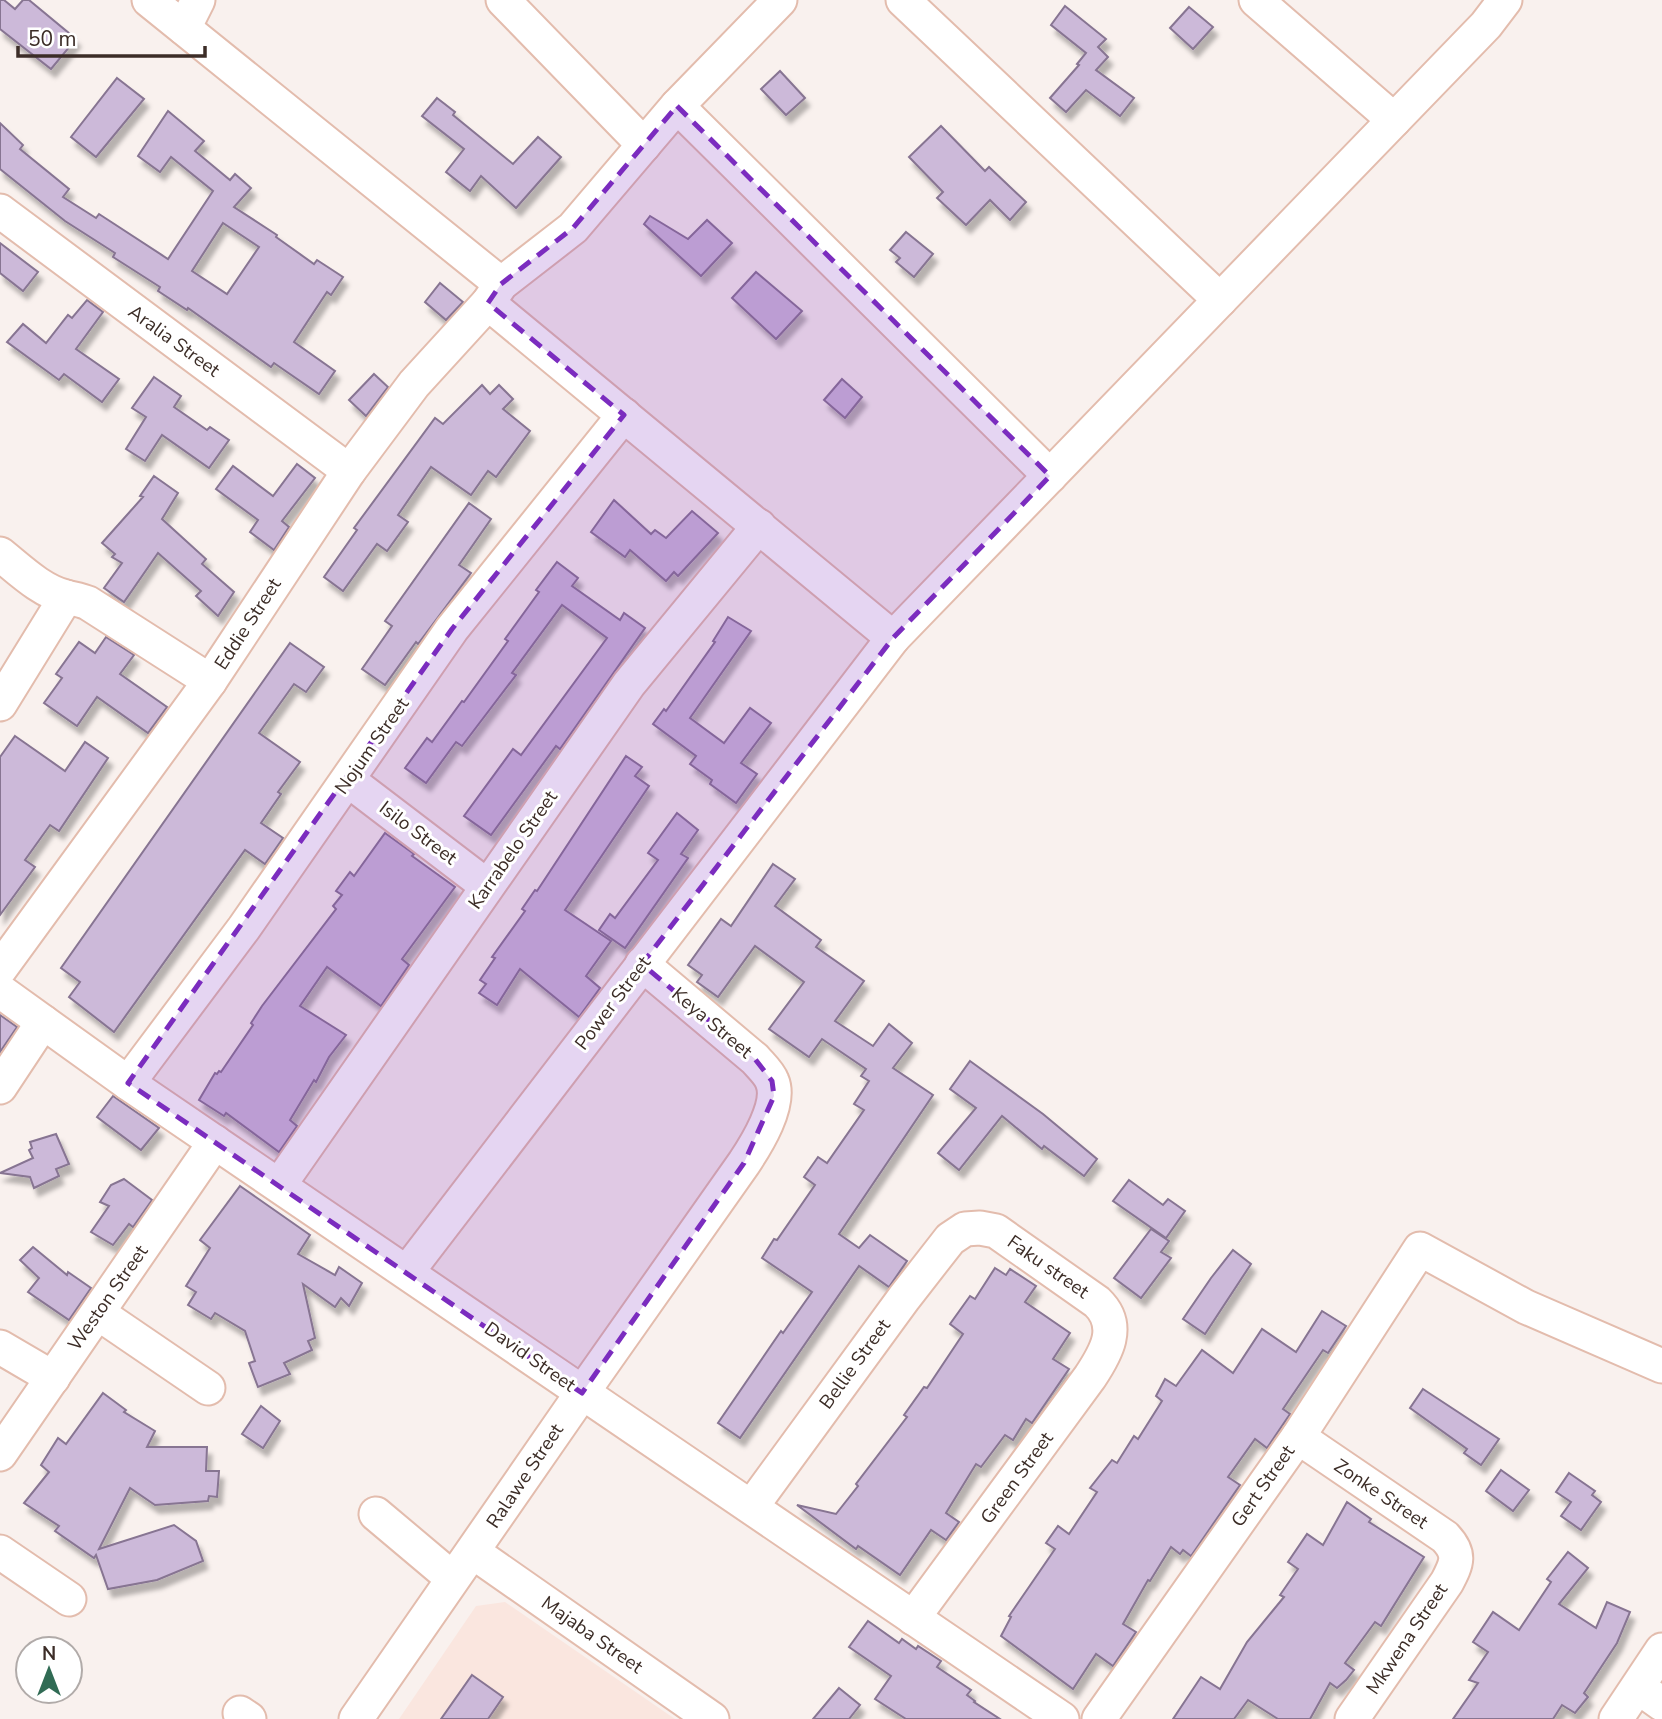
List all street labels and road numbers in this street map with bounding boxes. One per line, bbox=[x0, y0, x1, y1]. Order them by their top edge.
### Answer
street label: Aralia Street bbox=[123, 299, 225, 383]
street label: Eddie Street bbox=[209, 573, 288, 675]
street label: Nojum Street bbox=[329, 692, 415, 800]
street label: Karrabelo Street bbox=[462, 785, 564, 915]
street label: Isilo Street bbox=[374, 795, 463, 871]
street label: Power Street bbox=[569, 950, 657, 1055]
street label: Keya Street bbox=[666, 982, 758, 1065]
street label: Faku street bbox=[1002, 1229, 1094, 1305]
street label: Weston Street bbox=[62, 1240, 154, 1356]
street label: Bellie Street bbox=[813, 1313, 897, 1414]
street label: David Street bbox=[479, 1316, 581, 1398]
street label: Ralawe Street bbox=[480, 1418, 570, 1533]
street label: Green Street bbox=[975, 1426, 1060, 1529]
street label: Gert Street bbox=[1225, 1440, 1301, 1532]
street label: Zonke Street bbox=[1329, 1453, 1433, 1535]
street label: Mkwena Street bbox=[1360, 1578, 1454, 1700]
street label: Majaba Street bbox=[536, 1590, 648, 1680]

